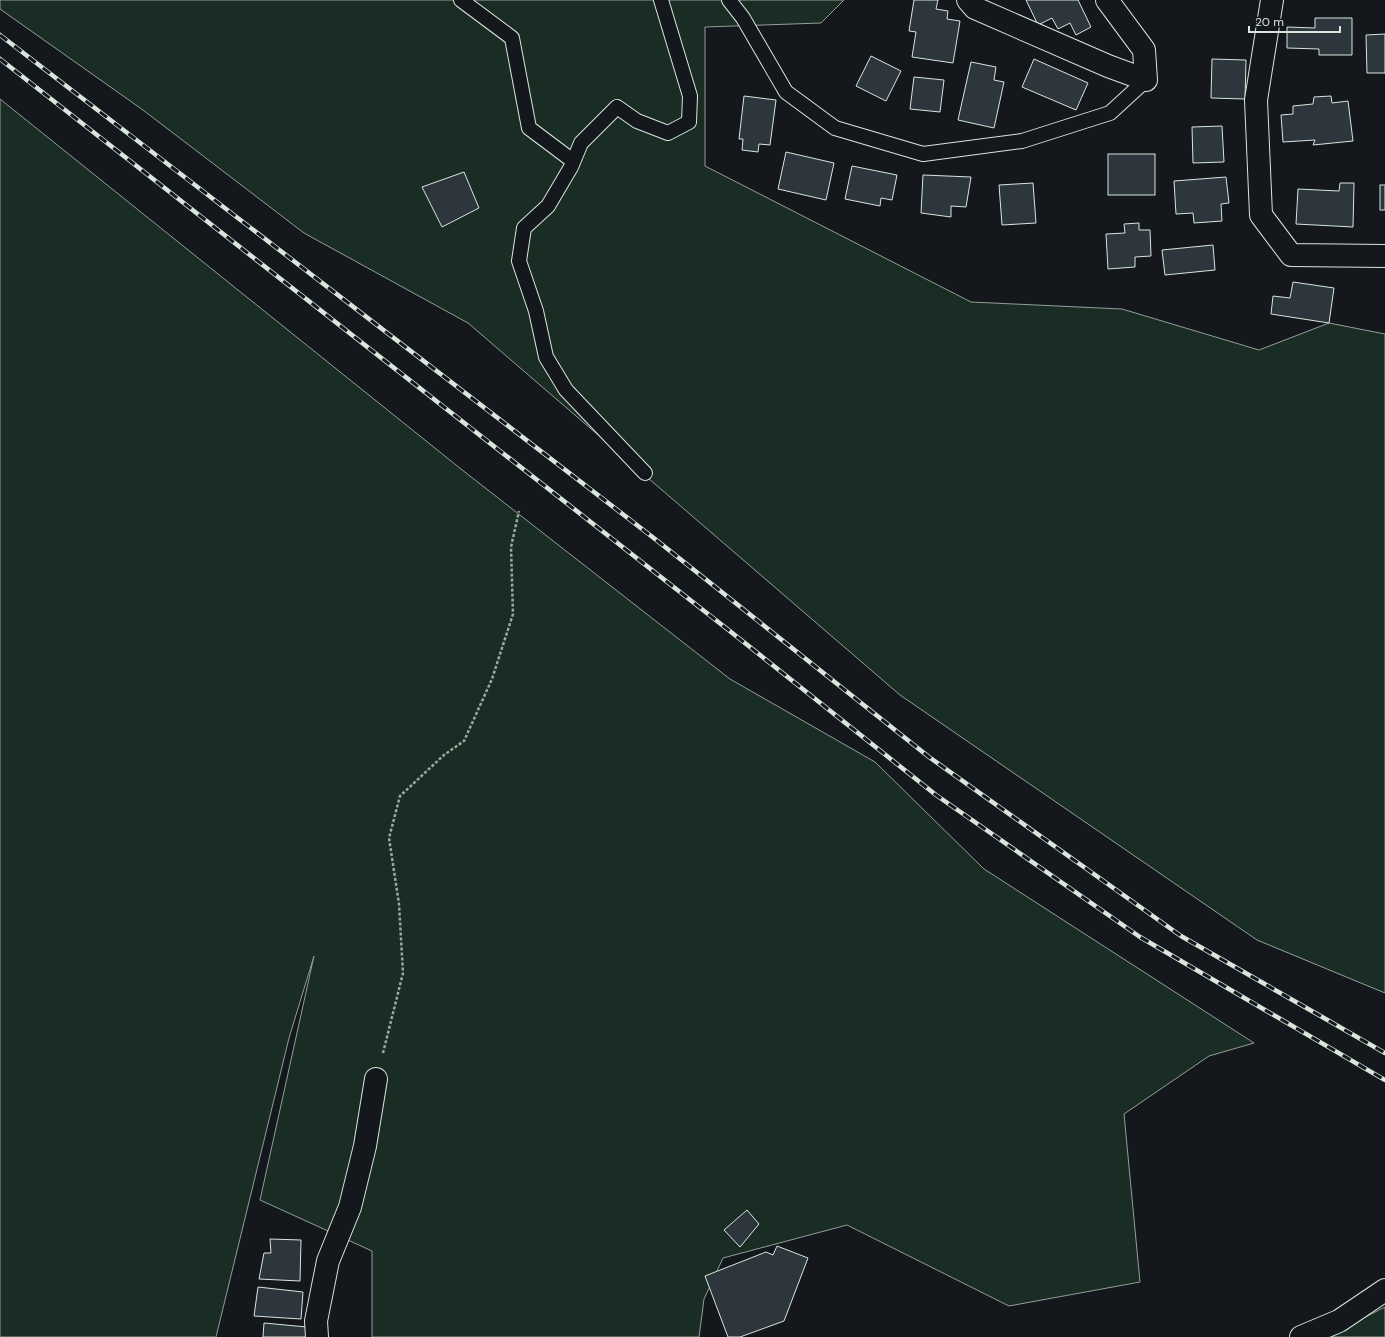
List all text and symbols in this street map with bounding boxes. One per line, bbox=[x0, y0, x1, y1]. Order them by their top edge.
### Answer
scale bar bbox=[1249, 8, 1340, 34]
text: 20 m bbox=[1255, 14, 1284, 30]

